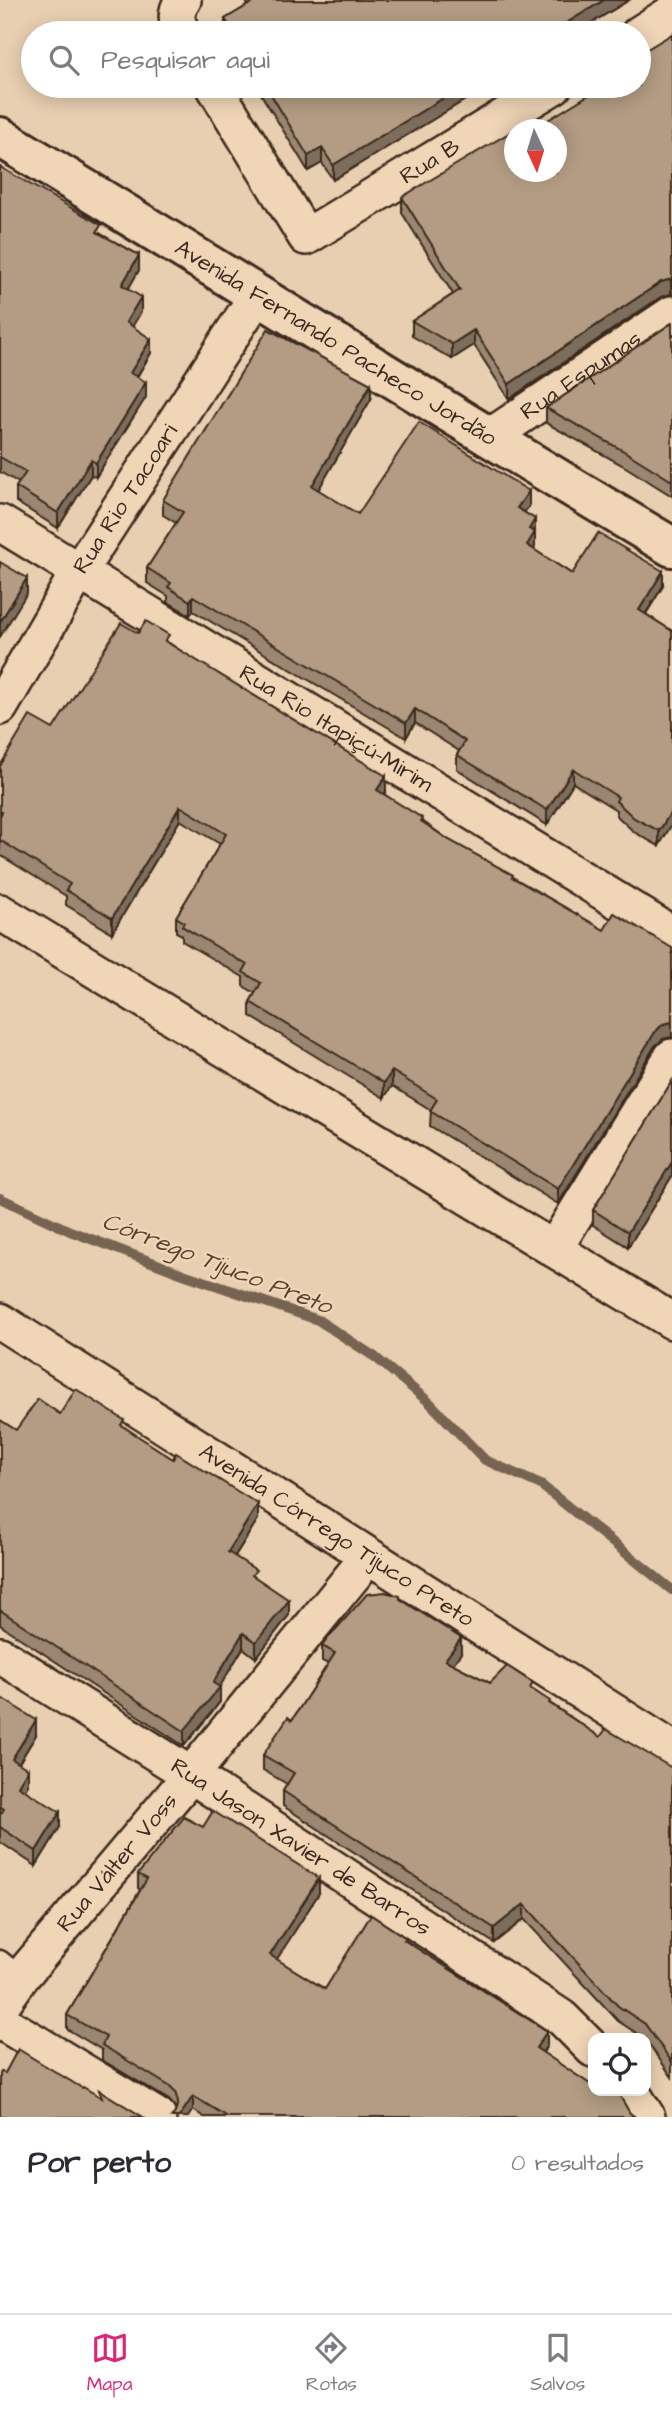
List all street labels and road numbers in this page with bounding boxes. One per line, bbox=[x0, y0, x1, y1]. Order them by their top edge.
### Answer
street label: Rua B bbox=[394, 131, 466, 192]
street label: Avenida Fernando Pacheco Jordão bbox=[169, 232, 503, 454]
street label: Rua Espumas bbox=[514, 323, 648, 428]
street label: Rua Rio Tacoari bbox=[65, 417, 186, 580]
street label: Rua Rio Itapiçú-Mirim bbox=[233, 657, 439, 800]
street label: Avenida Córrego Tijuco Preto bbox=[193, 1436, 480, 1635]
street label: Rua Jason Xavier de Barros bbox=[165, 1750, 437, 1944]
street label: Rua Válter Voss bbox=[49, 1786, 185, 1939]

